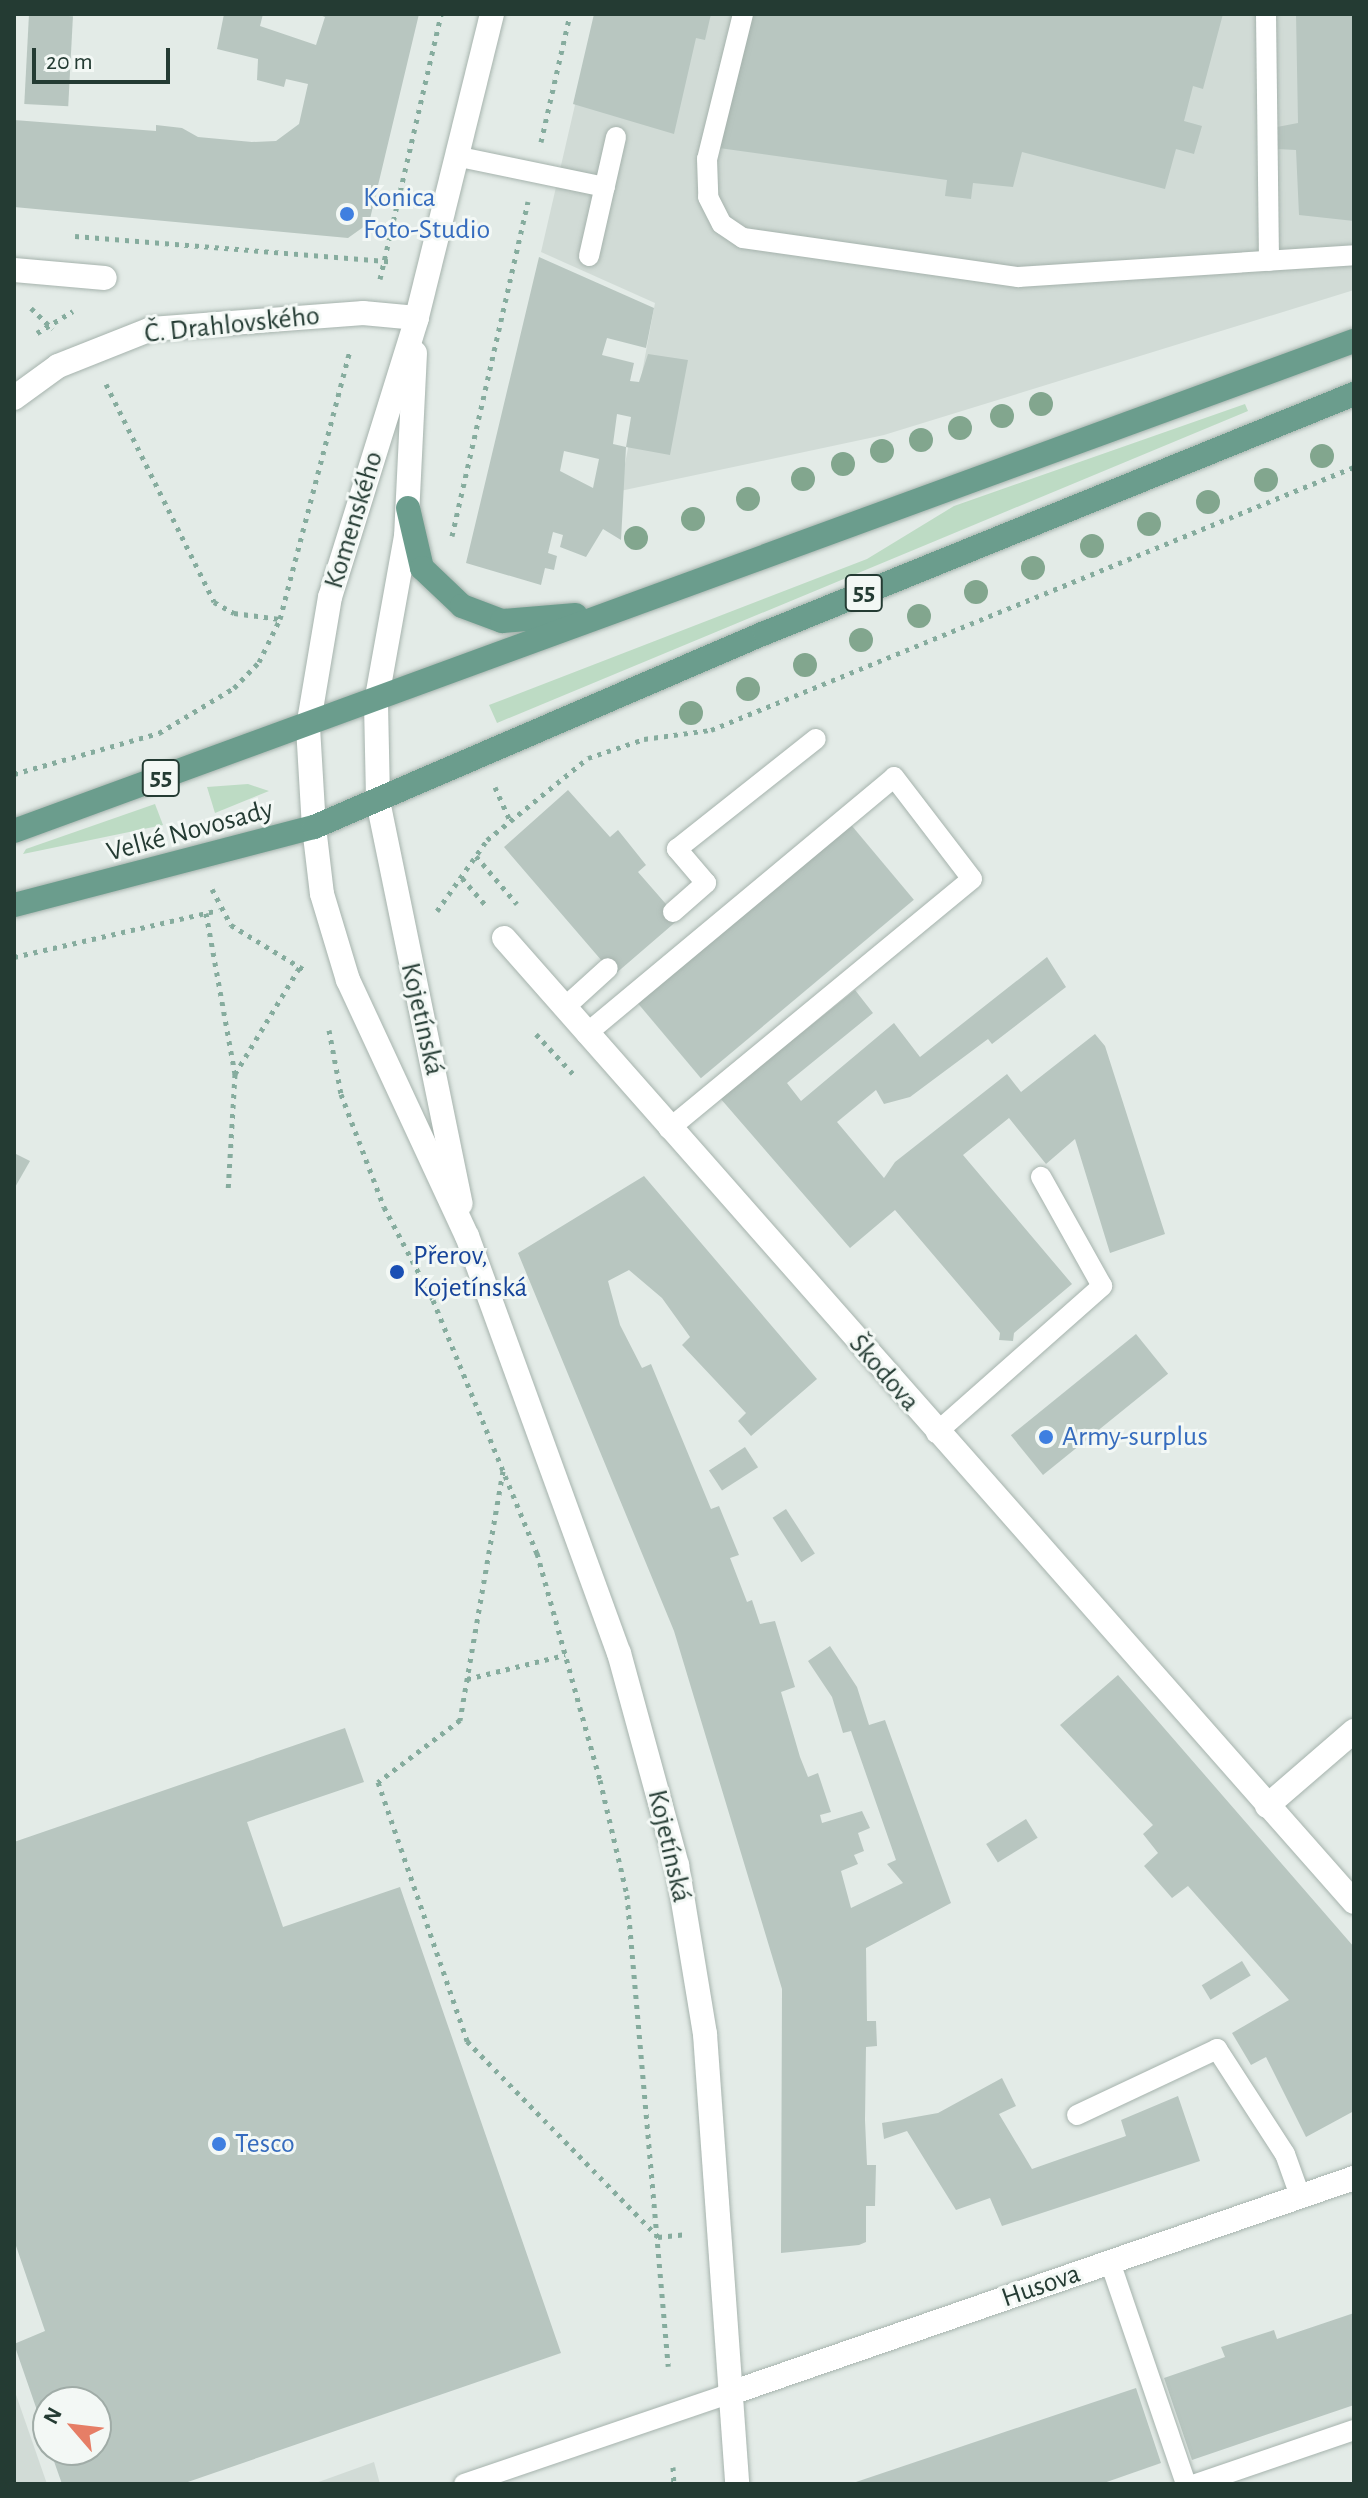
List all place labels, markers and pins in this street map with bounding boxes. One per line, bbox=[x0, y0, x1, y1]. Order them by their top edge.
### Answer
place label: Konica Foto-Studio bbox=[363, 181, 490, 247]
marker: Konica Foto-Studio bbox=[338, 205, 356, 223]
place label: Přerov, Kojetínská bbox=[413, 1239, 527, 1305]
marker: Přerov, Kojetínská bbox=[388, 1263, 406, 1281]
place label: Army-surplus bbox=[1062, 1420, 1208, 1454]
marker: Army-surplus bbox=[1037, 1428, 1055, 1446]
place label: Tesco bbox=[235, 2127, 295, 2161]
marker: Tesco bbox=[210, 2135, 228, 2153]

